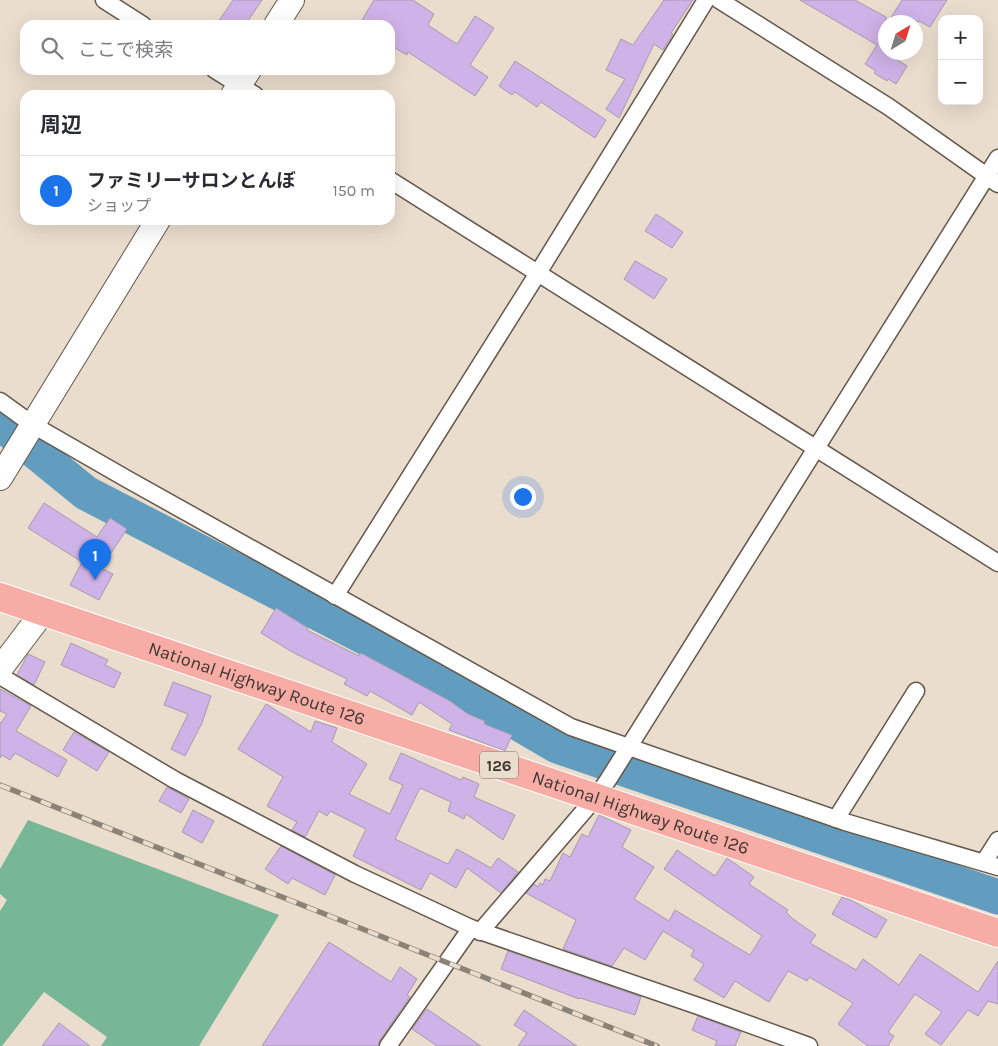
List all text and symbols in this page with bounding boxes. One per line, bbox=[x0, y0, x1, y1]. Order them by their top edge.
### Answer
north arrow bbox=[878, 15, 923, 60]
map controls bbox=[938, 15, 983, 105]
button: + bbox=[938, 15, 983, 60]
search box bbox=[20, 20, 395, 75]
icon: search bbox=[38, 34, 66, 62]
text: ここで検索 bbox=[78, 39, 173, 61]
button: − bbox=[938, 60, 983, 105]
text: 周辺 bbox=[40, 113, 82, 137]
text: ファミリーサロンとんぼ bbox=[87, 170, 296, 192]
text: 1 bbox=[53, 181, 59, 200]
text: 150 m bbox=[332, 181, 375, 200]
text: ショップ bbox=[87, 196, 151, 215]
your location bbox=[510, 484, 536, 510]
pin: 1 bbox=[79, 539, 111, 580]
street label: National Highway Route 126 bbox=[146, 637, 368, 730]
road number: 126 bbox=[480, 752, 518, 778]
street label: National Highway Route 126 bbox=[529, 766, 752, 859]

